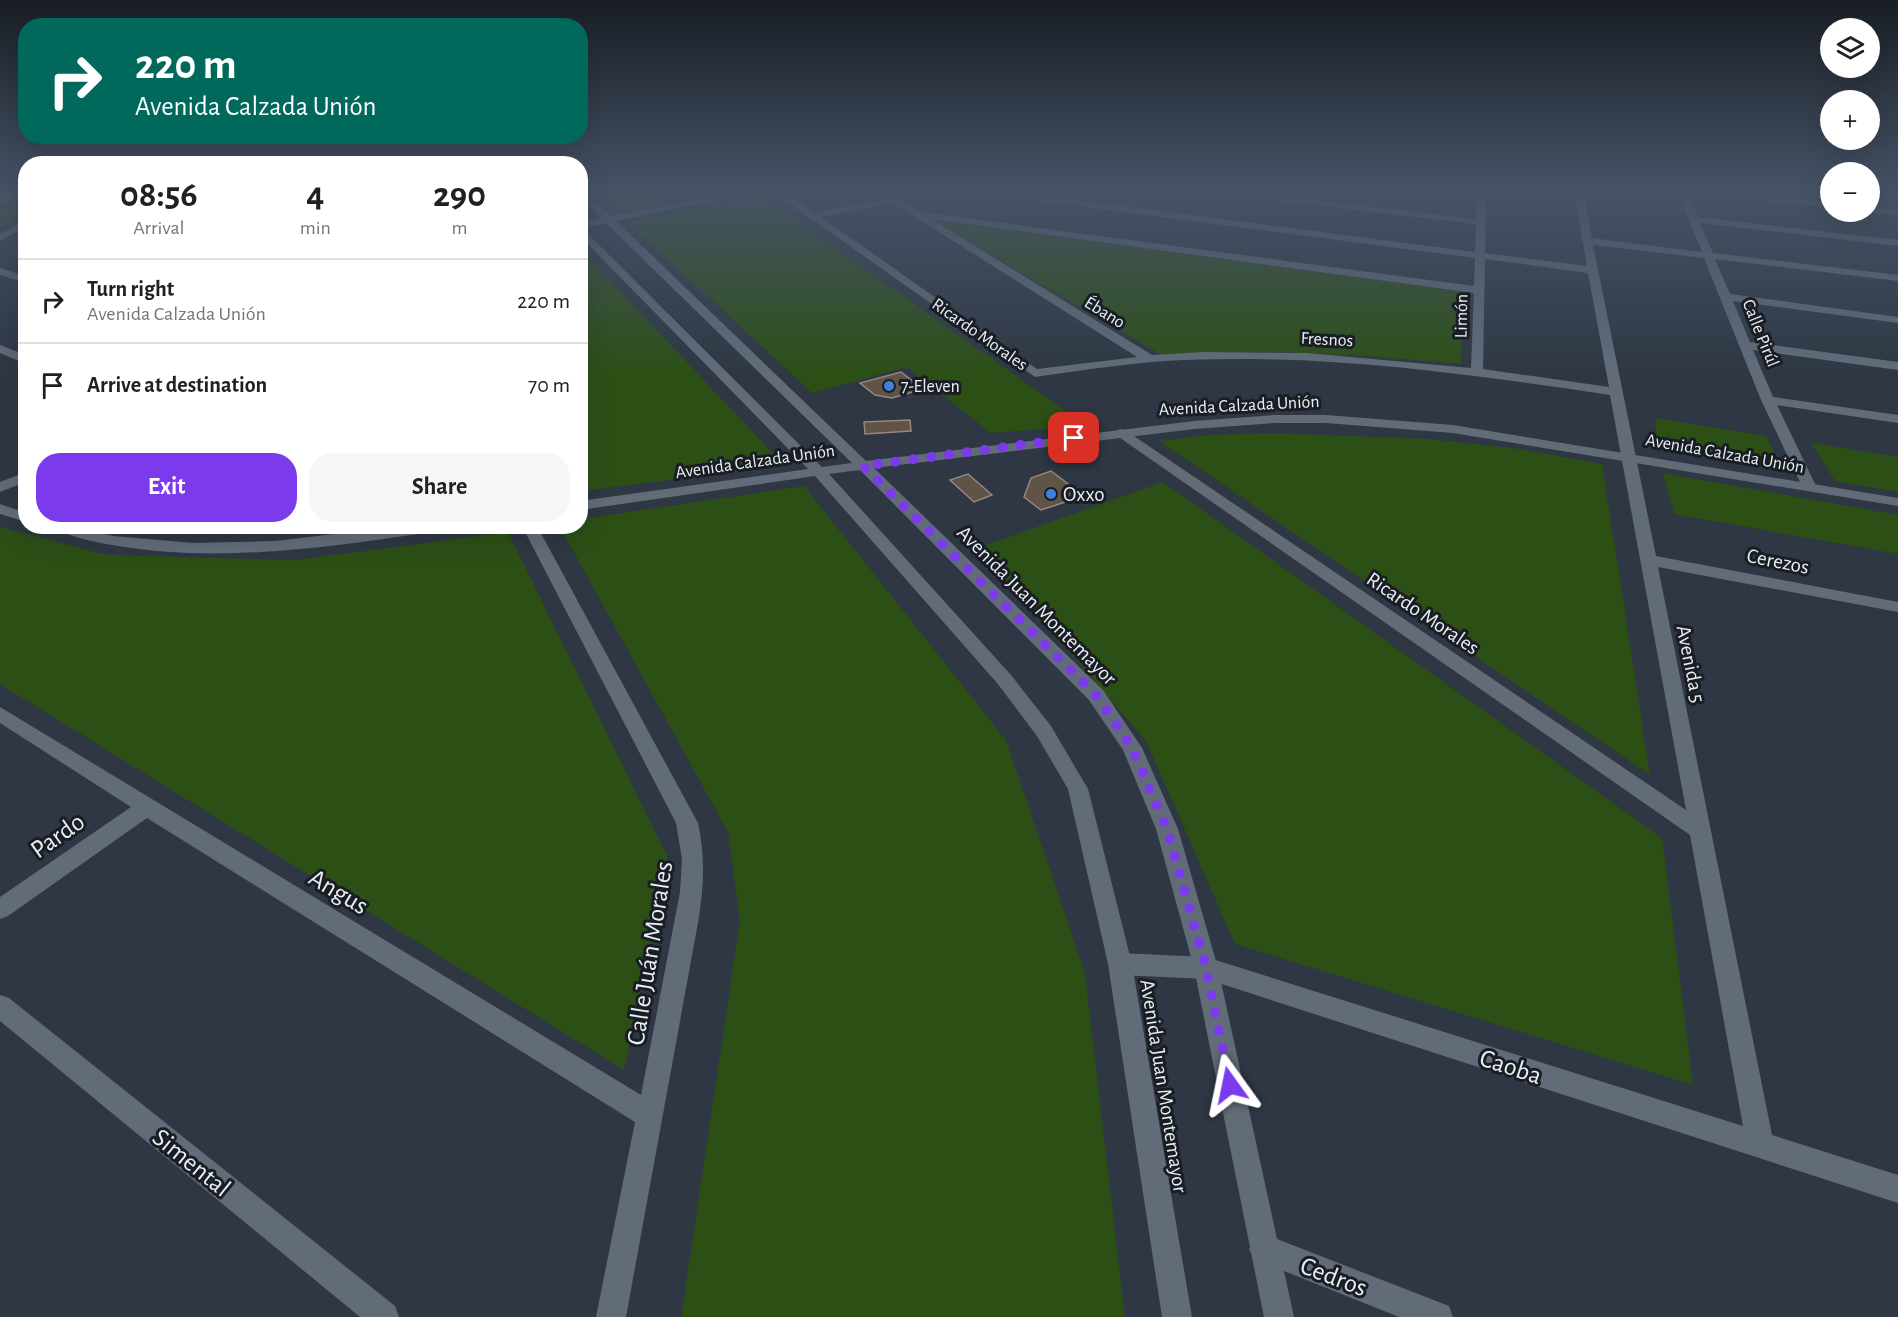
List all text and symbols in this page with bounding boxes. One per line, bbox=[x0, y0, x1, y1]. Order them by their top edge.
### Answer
map controls bbox=[1820, 18, 1880, 222]
button: layers bbox=[1820, 18, 1880, 78]
icon: right bbox=[36, 42, 114, 120]
text: 220 m bbox=[135, 44, 237, 86]
button: + bbox=[1820, 90, 1880, 150]
text: Avenida Calzada Unión bbox=[135, 93, 376, 120]
button: − bbox=[1820, 162, 1880, 222]
text: 08:56 bbox=[120, 177, 198, 213]
text: 4 bbox=[306, 177, 324, 213]
text: 290 bbox=[433, 177, 486, 213]
text: Arrival bbox=[133, 218, 185, 238]
text: min bbox=[300, 218, 331, 238]
text: m bbox=[451, 218, 467, 238]
text: Turn right bbox=[87, 278, 174, 300]
icon: right bbox=[36, 285, 69, 318]
text: 220 m bbox=[517, 290, 570, 312]
street label: Ébano bbox=[1081, 291, 1130, 332]
street label: Limón bbox=[1453, 294, 1471, 338]
street label: Ricardo Morales bbox=[928, 295, 1030, 374]
street label: Calle Pirúl bbox=[1738, 297, 1782, 370]
text: Avenida Calzada Unión bbox=[87, 304, 266, 324]
street label: Fresnos bbox=[1300, 330, 1354, 350]
icon: arrive bbox=[36, 369, 69, 402]
text: Arrive at destination bbox=[87, 374, 267, 396]
text: 70 m bbox=[528, 374, 570, 396]
place label: 7-Eleven bbox=[901, 378, 960, 396]
marker: 7-Eleven bbox=[882, 379, 896, 393]
street label: Avenida Calzada Unión bbox=[1158, 393, 1320, 419]
pin bbox=[1048, 412, 1099, 463]
icon: arrive bbox=[1057, 421, 1090, 454]
street label: Avenida Calzada Unión bbox=[1644, 431, 1806, 477]
street label: Avenida Calzada Unión bbox=[674, 442, 836, 482]
button: Exit bbox=[36, 453, 297, 522]
button: Share bbox=[309, 453, 570, 522]
place label: Oxxo bbox=[1063, 484, 1105, 505]
marker: Oxxo bbox=[1044, 487, 1058, 501]
street label: Avenida Juan Montemayor bbox=[953, 522, 1120, 689]
street label: Cerezos bbox=[1745, 545, 1811, 578]
street label: Ricardo Morales bbox=[1363, 568, 1483, 659]
street label: Avenida 5 bbox=[1673, 623, 1708, 705]
street label: Pardo bbox=[26, 808, 89, 863]
street label: Calle Juán Morales bbox=[623, 859, 677, 1047]
street label: Angus bbox=[304, 864, 372, 919]
street label: Avenida Juan Montemayor bbox=[1136, 978, 1191, 1194]
street label: Caoba bbox=[1476, 1045, 1545, 1089]
position arrow bbox=[1198, 1053, 1262, 1117]
street label: Simental bbox=[148, 1124, 235, 1202]
street label: Cedros bbox=[1297, 1252, 1371, 1301]

